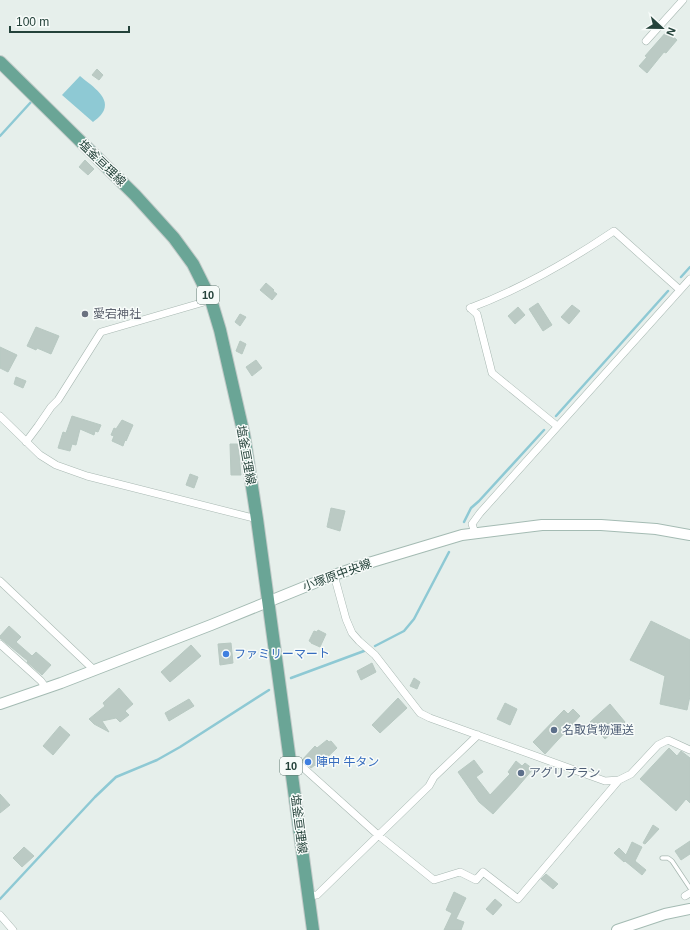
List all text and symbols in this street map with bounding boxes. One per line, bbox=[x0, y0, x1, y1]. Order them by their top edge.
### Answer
scale bar bbox=[10, 8, 129, 34]
north arrow bbox=[642, 8, 682, 48]
text: 100 m bbox=[16, 15, 49, 29]
text: N bbox=[664, 26, 678, 38]
street label: 塩釜亘理線 bbox=[76, 137, 128, 189]
road number: 10 bbox=[197, 286, 219, 304]
place label: 愛宕神社 bbox=[93, 307, 141, 321]
marker: 愛宕神社 bbox=[80, 309, 90, 319]
street label: 塩釜亘理線 bbox=[234, 424, 258, 486]
street label: 小塚原中央線 bbox=[301, 556, 373, 594]
place label: ファミリーマート bbox=[234, 647, 330, 661]
marker: ファミリーマート bbox=[221, 649, 231, 659]
place label: 名取貨物運送 bbox=[562, 723, 634, 737]
marker: 名取貨物運送 bbox=[549, 725, 559, 735]
place label: 陣中 牛タン bbox=[316, 755, 379, 769]
road number: 10 bbox=[280, 757, 302, 775]
marker: 陣中 牛タン bbox=[303, 757, 313, 767]
place label: アグリプラン bbox=[529, 766, 600, 780]
marker: アグリプラン bbox=[516, 768, 526, 778]
street label: 塩釜亘理線 bbox=[288, 793, 310, 855]

